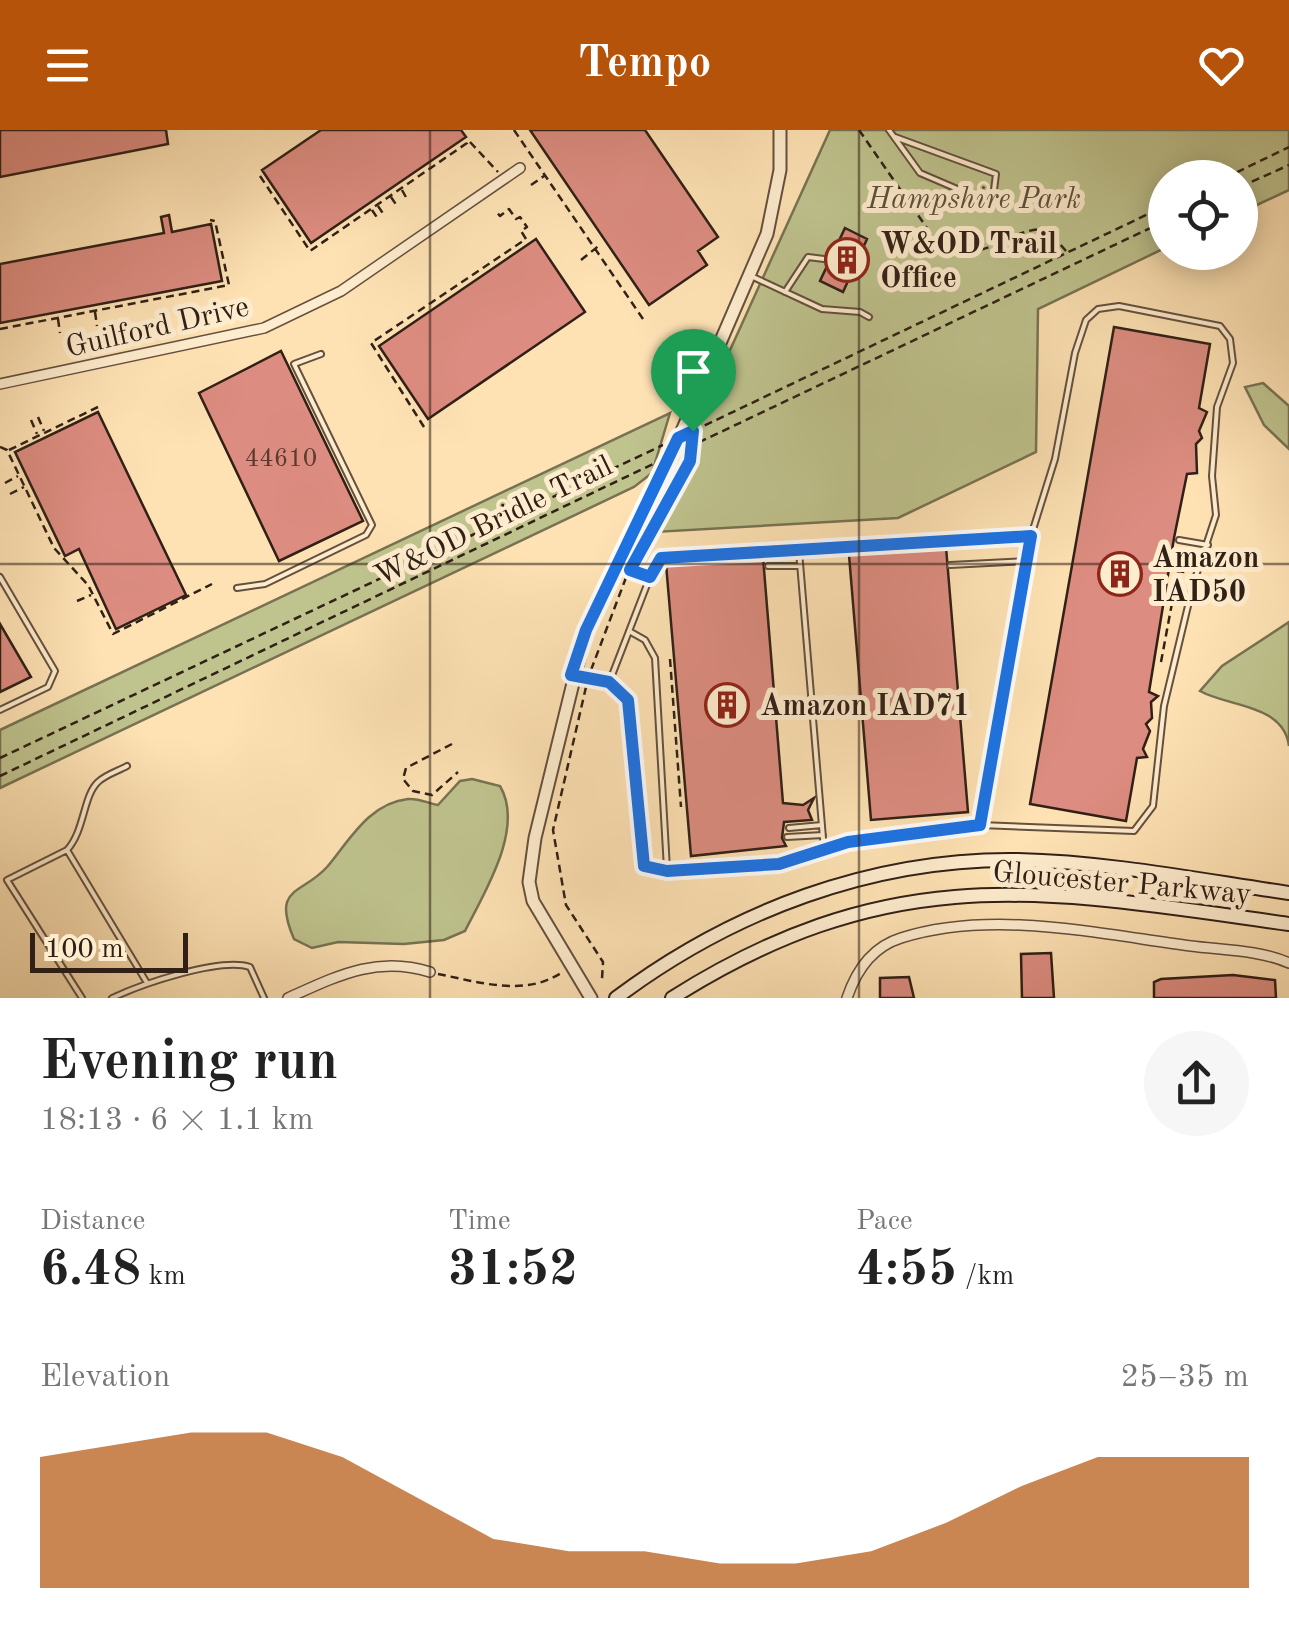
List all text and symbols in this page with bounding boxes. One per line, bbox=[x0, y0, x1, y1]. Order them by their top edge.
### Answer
icon: menu bbox=[40, 38, 95, 93]
icon: heart bbox=[1194, 38, 1249, 93]
text: Tempo bbox=[578, 42, 711, 87]
map controls bbox=[1148, 160, 1258, 270]
button: locate bbox=[1148, 160, 1258, 270]
park label: Hampshire Park bbox=[866, 185, 1081, 215]
place label: W&OD Trail Office bbox=[880, 230, 1057, 294]
building icon: W&OD Trail Office bbox=[824, 237, 870, 283]
street label: Guilford Drive bbox=[63, 292, 252, 364]
pin bbox=[651, 329, 736, 432]
icon: arrive bbox=[666, 344, 721, 399]
house number: 44610 bbox=[245, 447, 317, 472]
street label: W&OD Bridle Trail bbox=[370, 451, 617, 592]
place label: Amazon IAD50 bbox=[1152, 544, 1259, 608]
building icon: Amazon IAD50 bbox=[1097, 551, 1143, 597]
building icon: Amazon IAD71 bbox=[704, 682, 750, 728]
place label: Amazon IAD71 bbox=[760, 692, 970, 722]
street label: Gloucester Parkway bbox=[991, 858, 1253, 910]
scale bar bbox=[30, 928, 188, 973]
text: 100 m bbox=[45, 936, 124, 964]
button: share bbox=[1144, 1031, 1249, 1136]
text: Evening run bbox=[40, 1036, 338, 1091]
text: 18:13 · 6 × 1.1 km bbox=[40, 1105, 314, 1137]
text: Distance bbox=[40, 1208, 145, 1236]
text: Time bbox=[448, 1208, 511, 1236]
text: Pace bbox=[856, 1208, 913, 1236]
text: 6.48 bbox=[40, 1246, 141, 1296]
text: 31:52 bbox=[448, 1246, 578, 1296]
text: 4:55 bbox=[856, 1246, 957, 1296]
text: km bbox=[141, 1263, 186, 1291]
text: /km bbox=[957, 1263, 1014, 1291]
text: Elevation bbox=[40, 1362, 170, 1394]
text: 25–35 m bbox=[1121, 1362, 1249, 1394]

